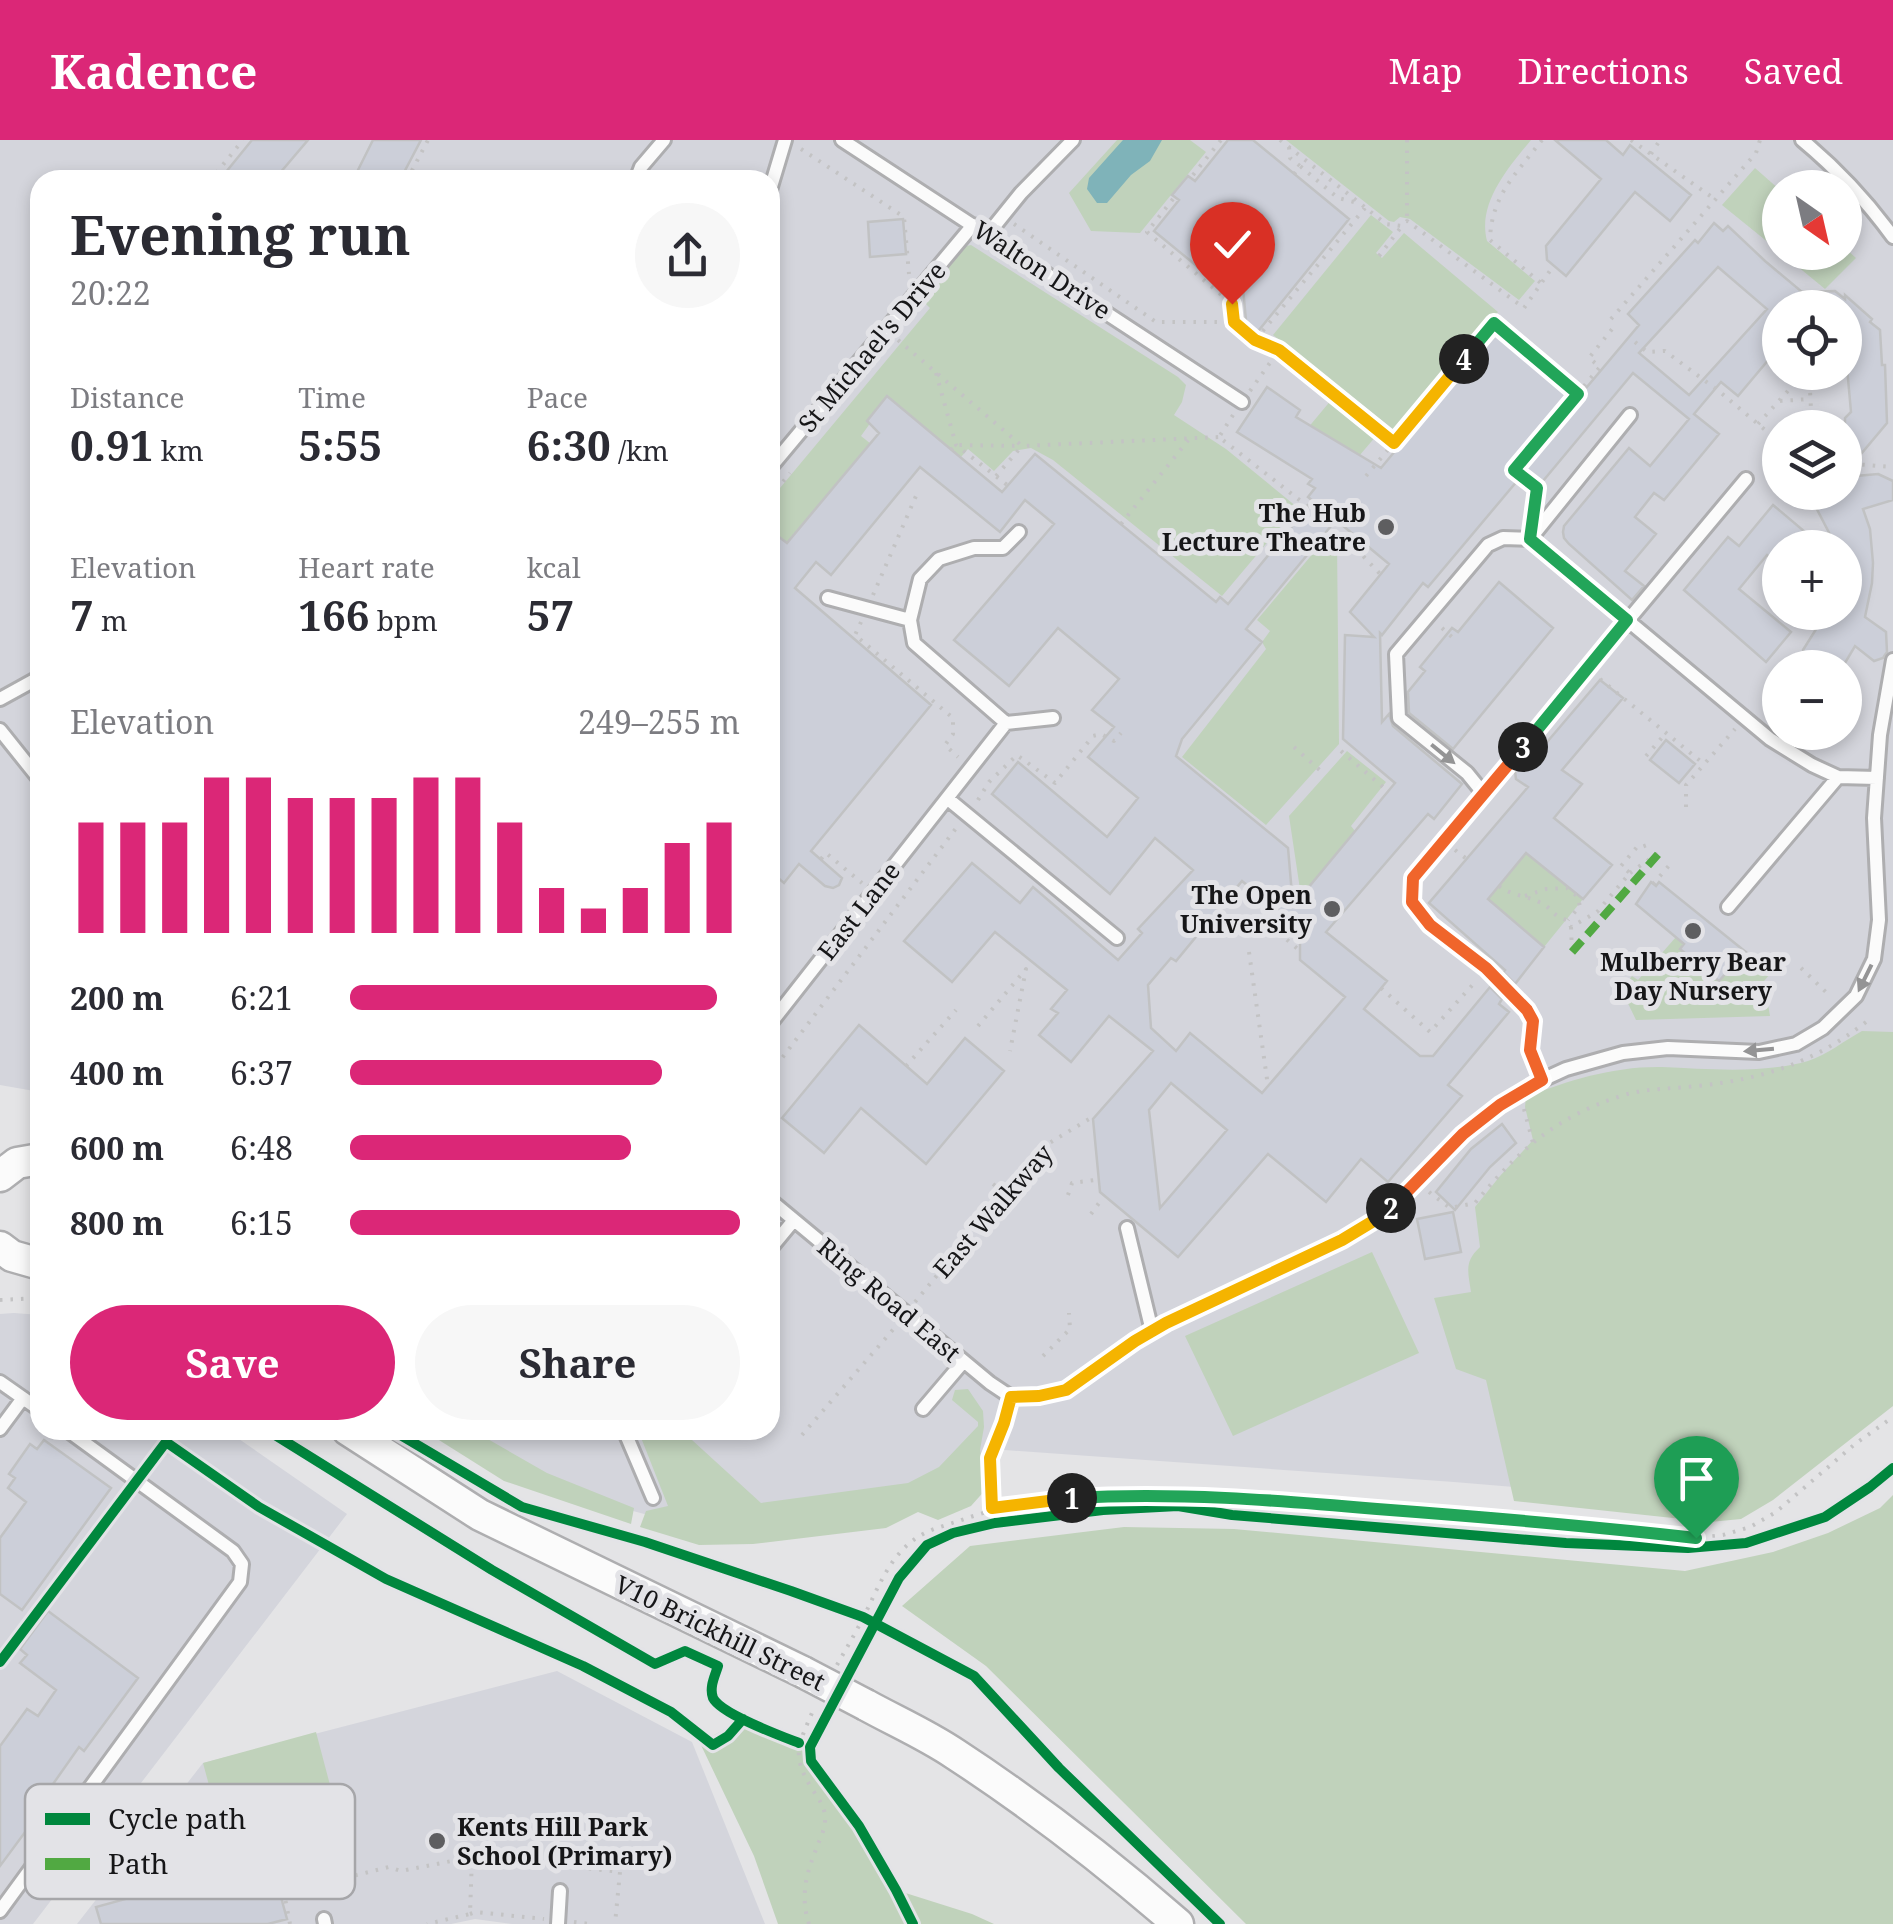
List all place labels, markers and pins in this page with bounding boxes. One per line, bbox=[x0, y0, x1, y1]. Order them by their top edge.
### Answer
pin bbox=[1190, 202, 1275, 305]
pin: 4 bbox=[1439, 334, 1489, 384]
place label: The Hub Lecture Theatre bbox=[1162, 495, 1366, 558]
marker: The Hub Lecture Theatre bbox=[1375, 516, 1397, 538]
pin: 3 bbox=[1498, 722, 1548, 772]
place label: The Open University bbox=[1180, 877, 1313, 940]
marker: The Open University bbox=[1321, 898, 1343, 920]
marker: Mulberry Bear Day Nursery bbox=[1682, 920, 1704, 942]
place label: Mulberry Bear Day Nursery bbox=[1600, 944, 1786, 1007]
pin: 2 bbox=[1366, 1183, 1416, 1233]
pin bbox=[1654, 1436, 1739, 1539]
pin: 1 bbox=[1047, 1473, 1097, 1523]
place label: Kents Hill Park School (Primary) bbox=[457, 1809, 672, 1872]
marker: Kents Hill Park School (Primary) bbox=[426, 1830, 448, 1852]

